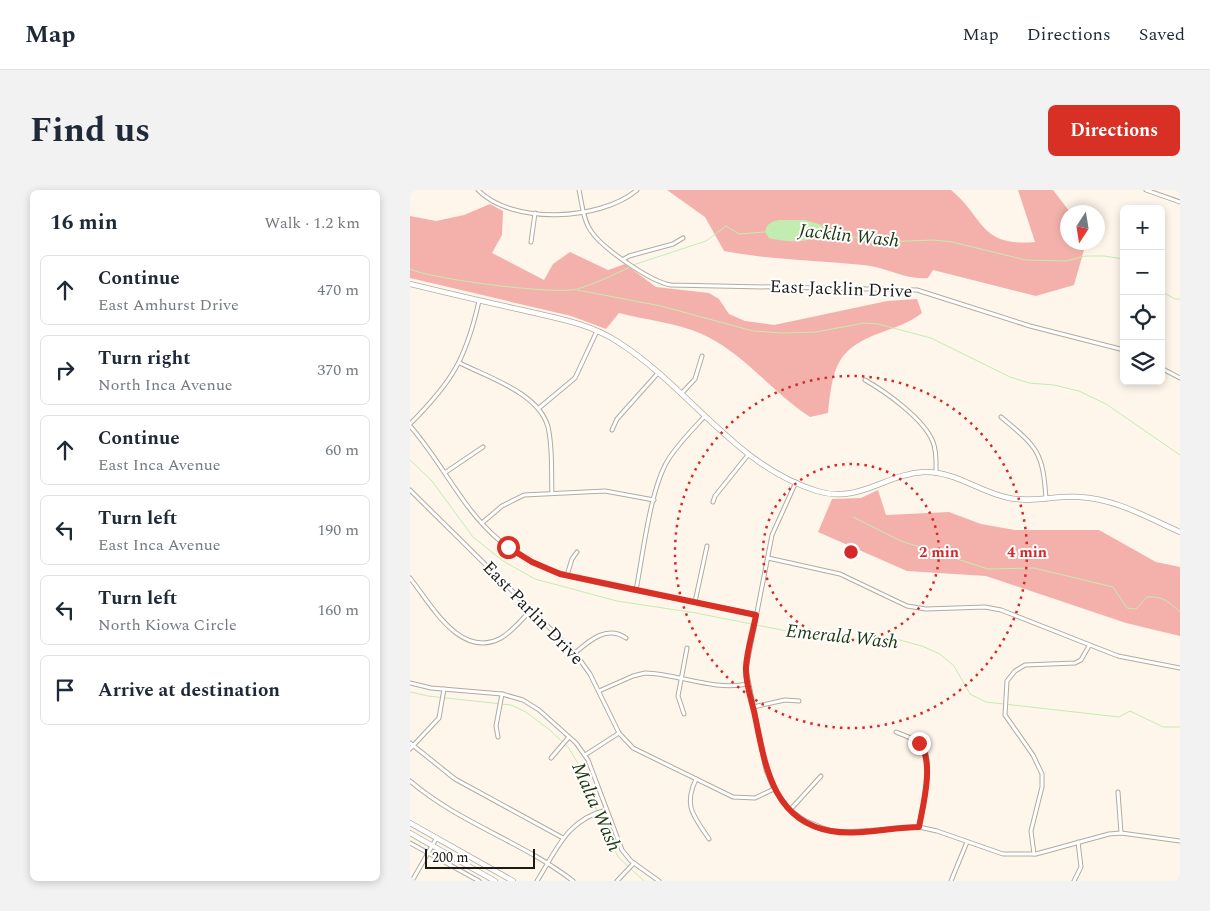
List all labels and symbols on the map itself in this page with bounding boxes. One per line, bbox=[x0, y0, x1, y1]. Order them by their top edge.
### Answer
north arrow bbox=[1060, 205, 1105, 250]
water label: Jacklin Wash bbox=[795, 216, 901, 256]
street label: East Jacklin Drive bbox=[769, 273, 913, 305]
route start bbox=[497, 536, 520, 559]
text: 2 min bbox=[919, 541, 959, 564]
text: 4 min bbox=[1007, 541, 1047, 564]
centre of rings bbox=[842, 543, 860, 561]
street label: East Parlin Drive bbox=[476, 555, 590, 671]
water label: Emerald Wash bbox=[784, 617, 900, 657]
route end bbox=[908, 732, 931, 755]
water label: Malta Wash bbox=[563, 758, 629, 856]
scale bar bbox=[425, 846, 535, 869]

